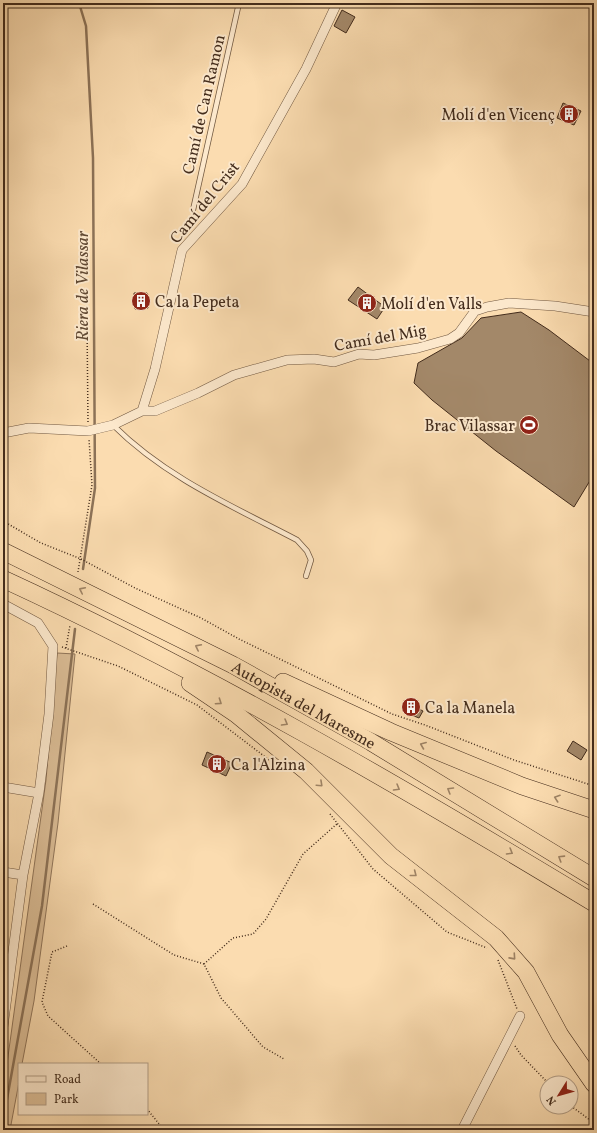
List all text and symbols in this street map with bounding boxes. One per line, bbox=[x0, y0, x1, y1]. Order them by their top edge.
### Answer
street label: Camí de Can Ramon bbox=[178, 32, 232, 176]
building icon: Molí d'en Vicenç bbox=[558, 103, 580, 125]
place label: Molí d'en Vicenç bbox=[441, 105, 555, 127]
street label: Camí del Crist bbox=[166, 157, 246, 249]
water label: Riera de Vilassar bbox=[72, 230, 95, 341]
building icon: Ca la Pepeta bbox=[130, 290, 152, 312]
place label: Ca la Pepeta bbox=[155, 292, 239, 314]
building icon: Molí d'en Valls bbox=[356, 292, 378, 314]
place label: Molí d'en Valls bbox=[381, 294, 482, 316]
street label: Camí del Mig bbox=[333, 320, 428, 358]
sports icon: Brac Vilassar bbox=[518, 414, 540, 436]
place label: Brac Vilassar bbox=[424, 416, 515, 438]
one-way arrow bbox=[79, 587, 86, 594]
one-way arrow bbox=[195, 644, 203, 652]
street label: Autopista del Maresme bbox=[227, 657, 379, 755]
building icon: Ca la Manela bbox=[400, 696, 422, 718]
one-way arrow bbox=[215, 697, 222, 705]
place label: Ca la Manela bbox=[425, 698, 515, 720]
one-way arrow bbox=[281, 719, 288, 726]
one-way arrow bbox=[419, 742, 426, 750]
building icon: Ca l'Alzina bbox=[206, 753, 228, 775]
place label: Ca l'Alzina bbox=[231, 755, 305, 777]
one-way arrow bbox=[315, 779, 323, 787]
one-way arrow bbox=[393, 783, 401, 790]
one-way arrow bbox=[447, 787, 454, 795]
one-way arrow bbox=[554, 794, 561, 803]
one-way arrow bbox=[506, 848, 513, 855]
one-way arrow bbox=[558, 855, 565, 862]
one-way arrow bbox=[409, 869, 416, 876]
one-way arrow bbox=[508, 952, 516, 960]
legend bbox=[18, 1063, 148, 1115]
text: Road bbox=[54, 1072, 81, 1088]
north arrow bbox=[539, 1075, 579, 1115]
text: Park bbox=[54, 1092, 79, 1108]
text: N bbox=[544, 1092, 561, 1108]

